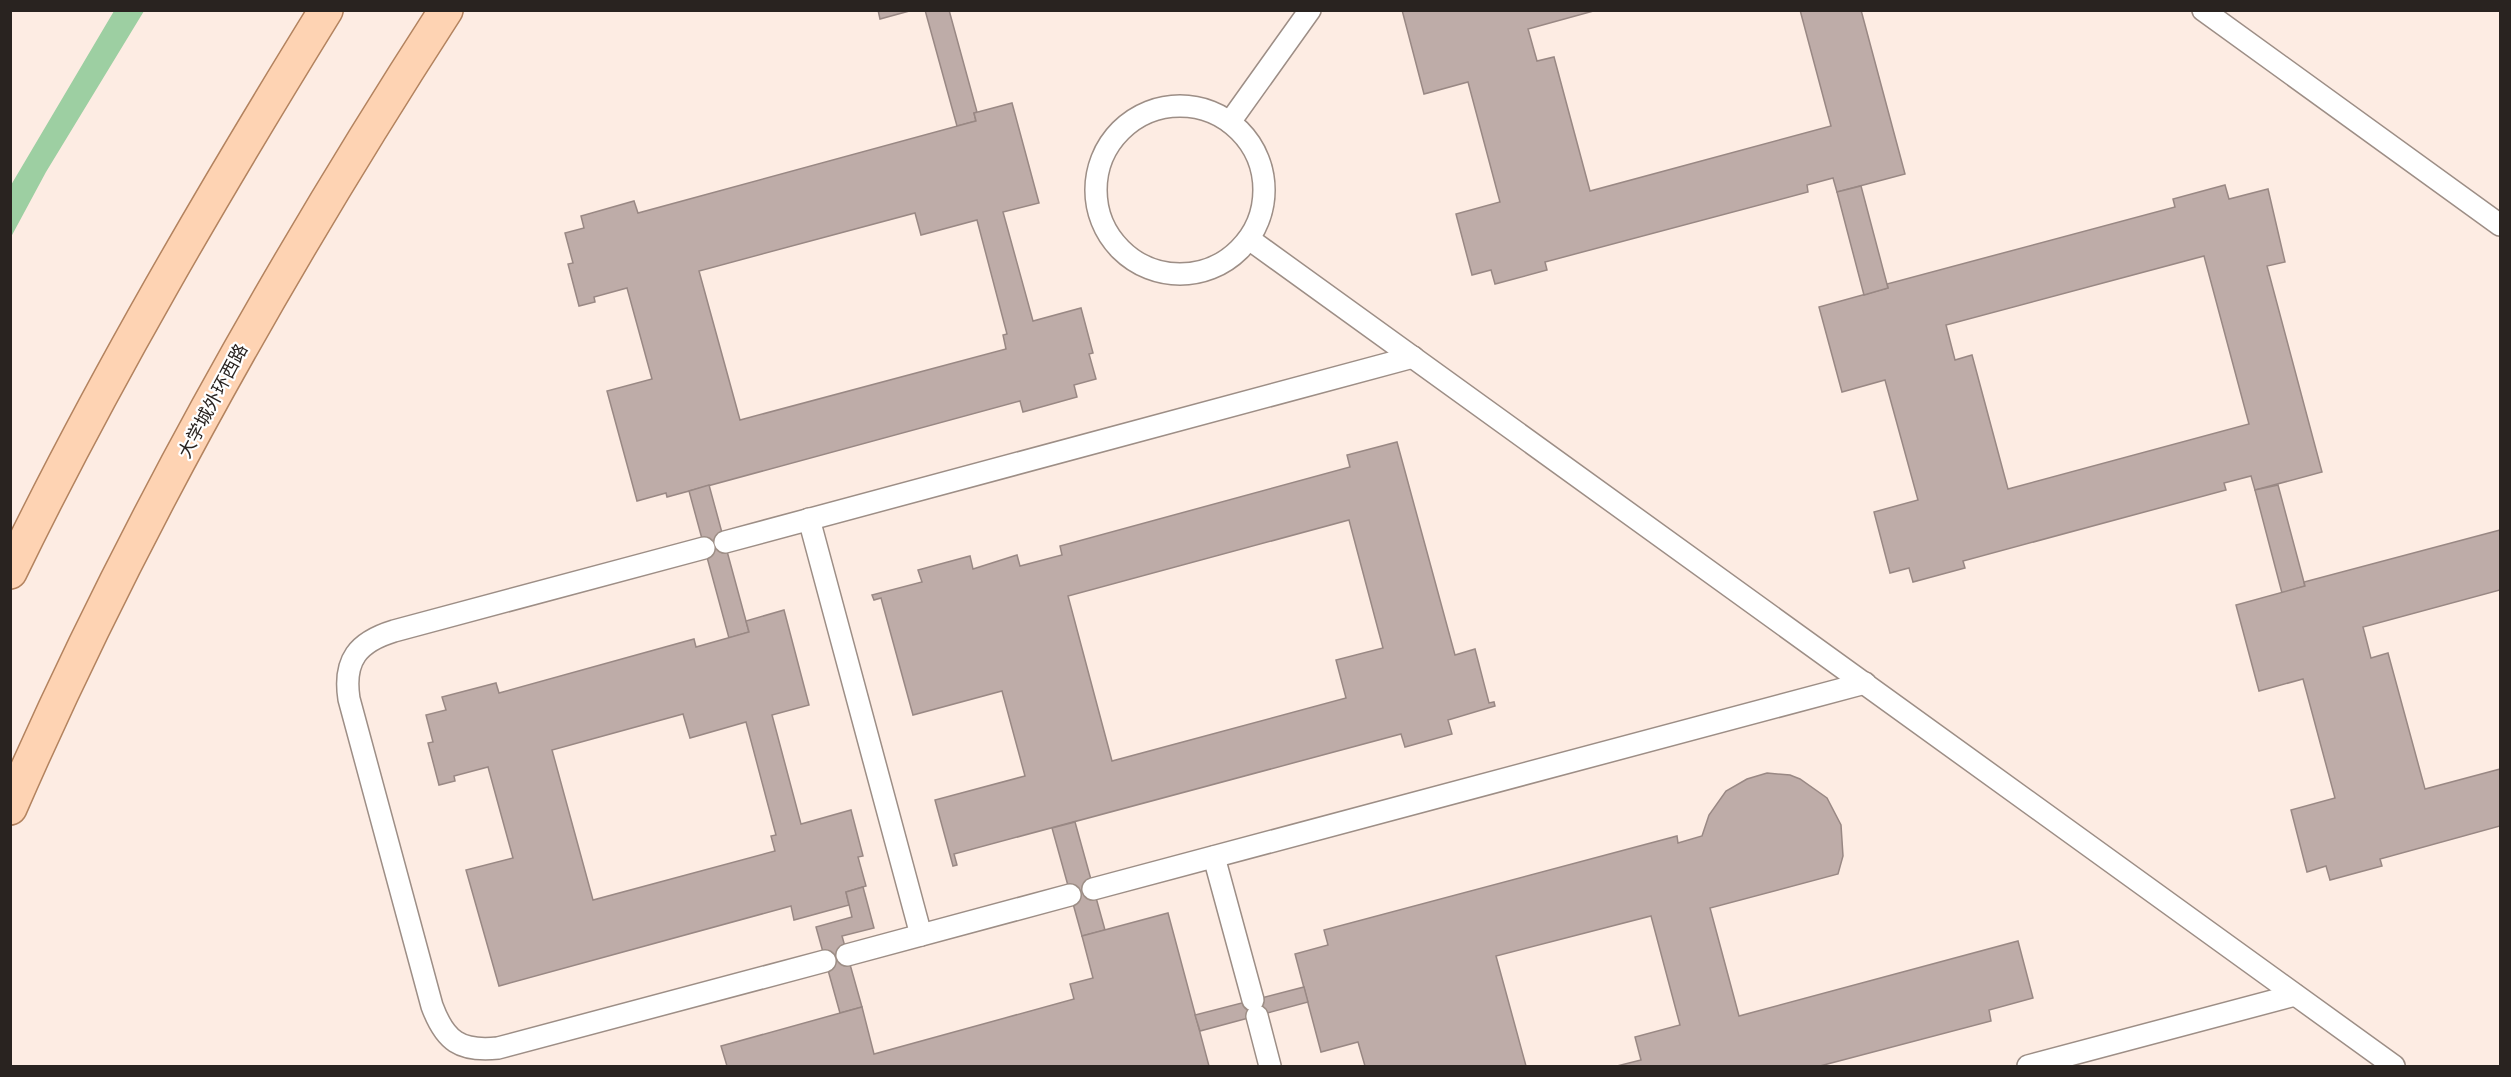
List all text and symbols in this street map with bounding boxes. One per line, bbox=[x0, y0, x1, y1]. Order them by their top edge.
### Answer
street label: 大学城外环西路 bbox=[174, 340, 252, 462]

